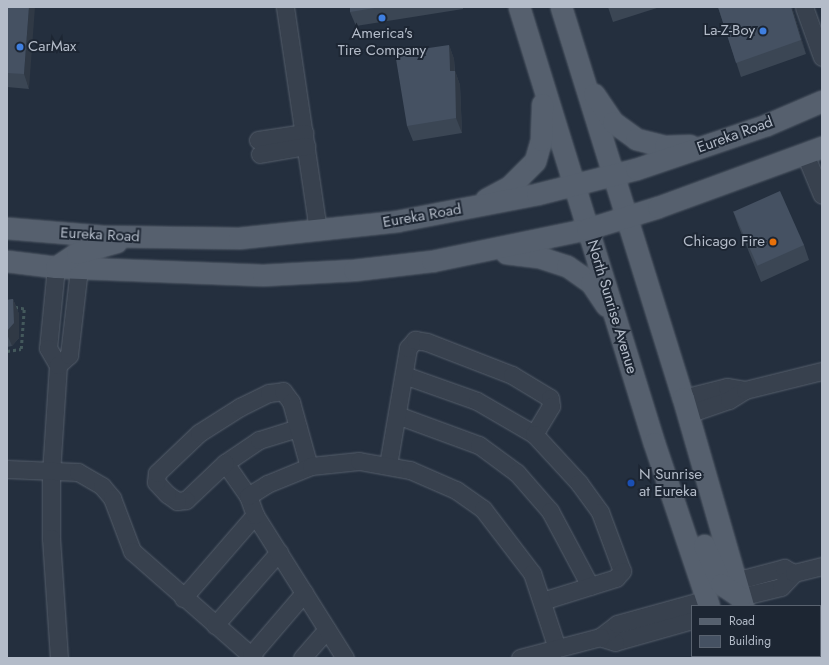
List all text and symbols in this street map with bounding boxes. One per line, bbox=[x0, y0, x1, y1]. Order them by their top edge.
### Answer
marker: America's Tire Company bbox=[377, 13, 387, 23]
place label: La-Z-Boy bbox=[704, 22, 755, 40]
place label: America's Tire Company bbox=[338, 24, 426, 59]
marker: La-Z-Boy bbox=[758, 26, 768, 36]
place label: CarMax bbox=[28, 38, 76, 56]
marker: CarMax bbox=[15, 42, 25, 52]
street label: Eureka Road bbox=[695, 113, 775, 157]
street label: Eureka Road bbox=[381, 200, 463, 232]
street label: Eureka Road bbox=[60, 224, 140, 246]
place label: Chicago Fire bbox=[683, 233, 765, 251]
marker: Chicago Fire bbox=[768, 237, 778, 247]
street label: North Sunrise Avenue bbox=[583, 238, 641, 376]
place label: N Sunrise at Eureka bbox=[639, 465, 702, 500]
marker: N Sunrise at Eureka bbox=[626, 478, 636, 488]
legend bbox=[691, 605, 821, 657]
text: Road bbox=[729, 612, 755, 630]
text: Building bbox=[729, 632, 771, 650]

